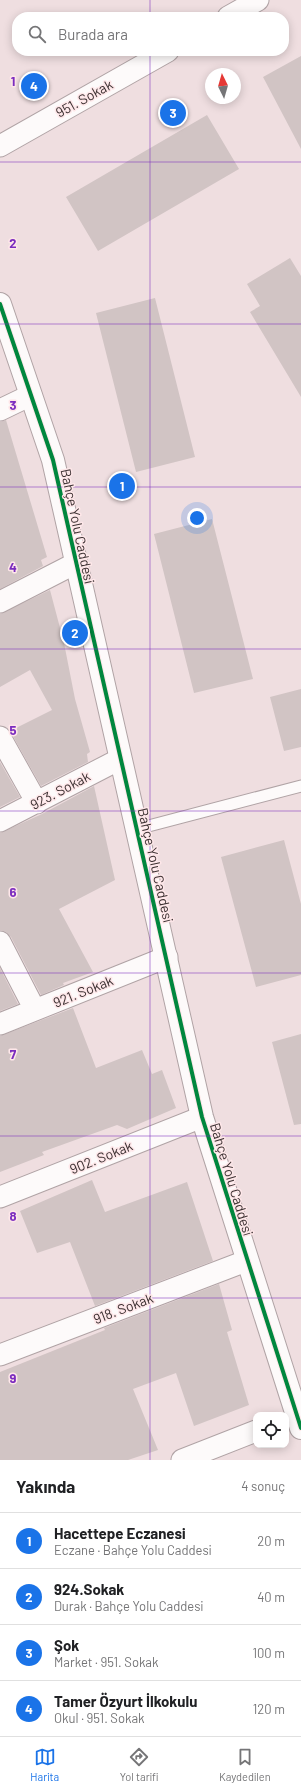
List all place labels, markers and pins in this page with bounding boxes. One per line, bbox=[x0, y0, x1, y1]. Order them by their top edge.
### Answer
pin: 4 bbox=[21, 71, 47, 101]
pin: 3 bbox=[160, 98, 186, 128]
pin: 1 bbox=[109, 471, 135, 501]
pin: 2 bbox=[62, 618, 88, 648]

